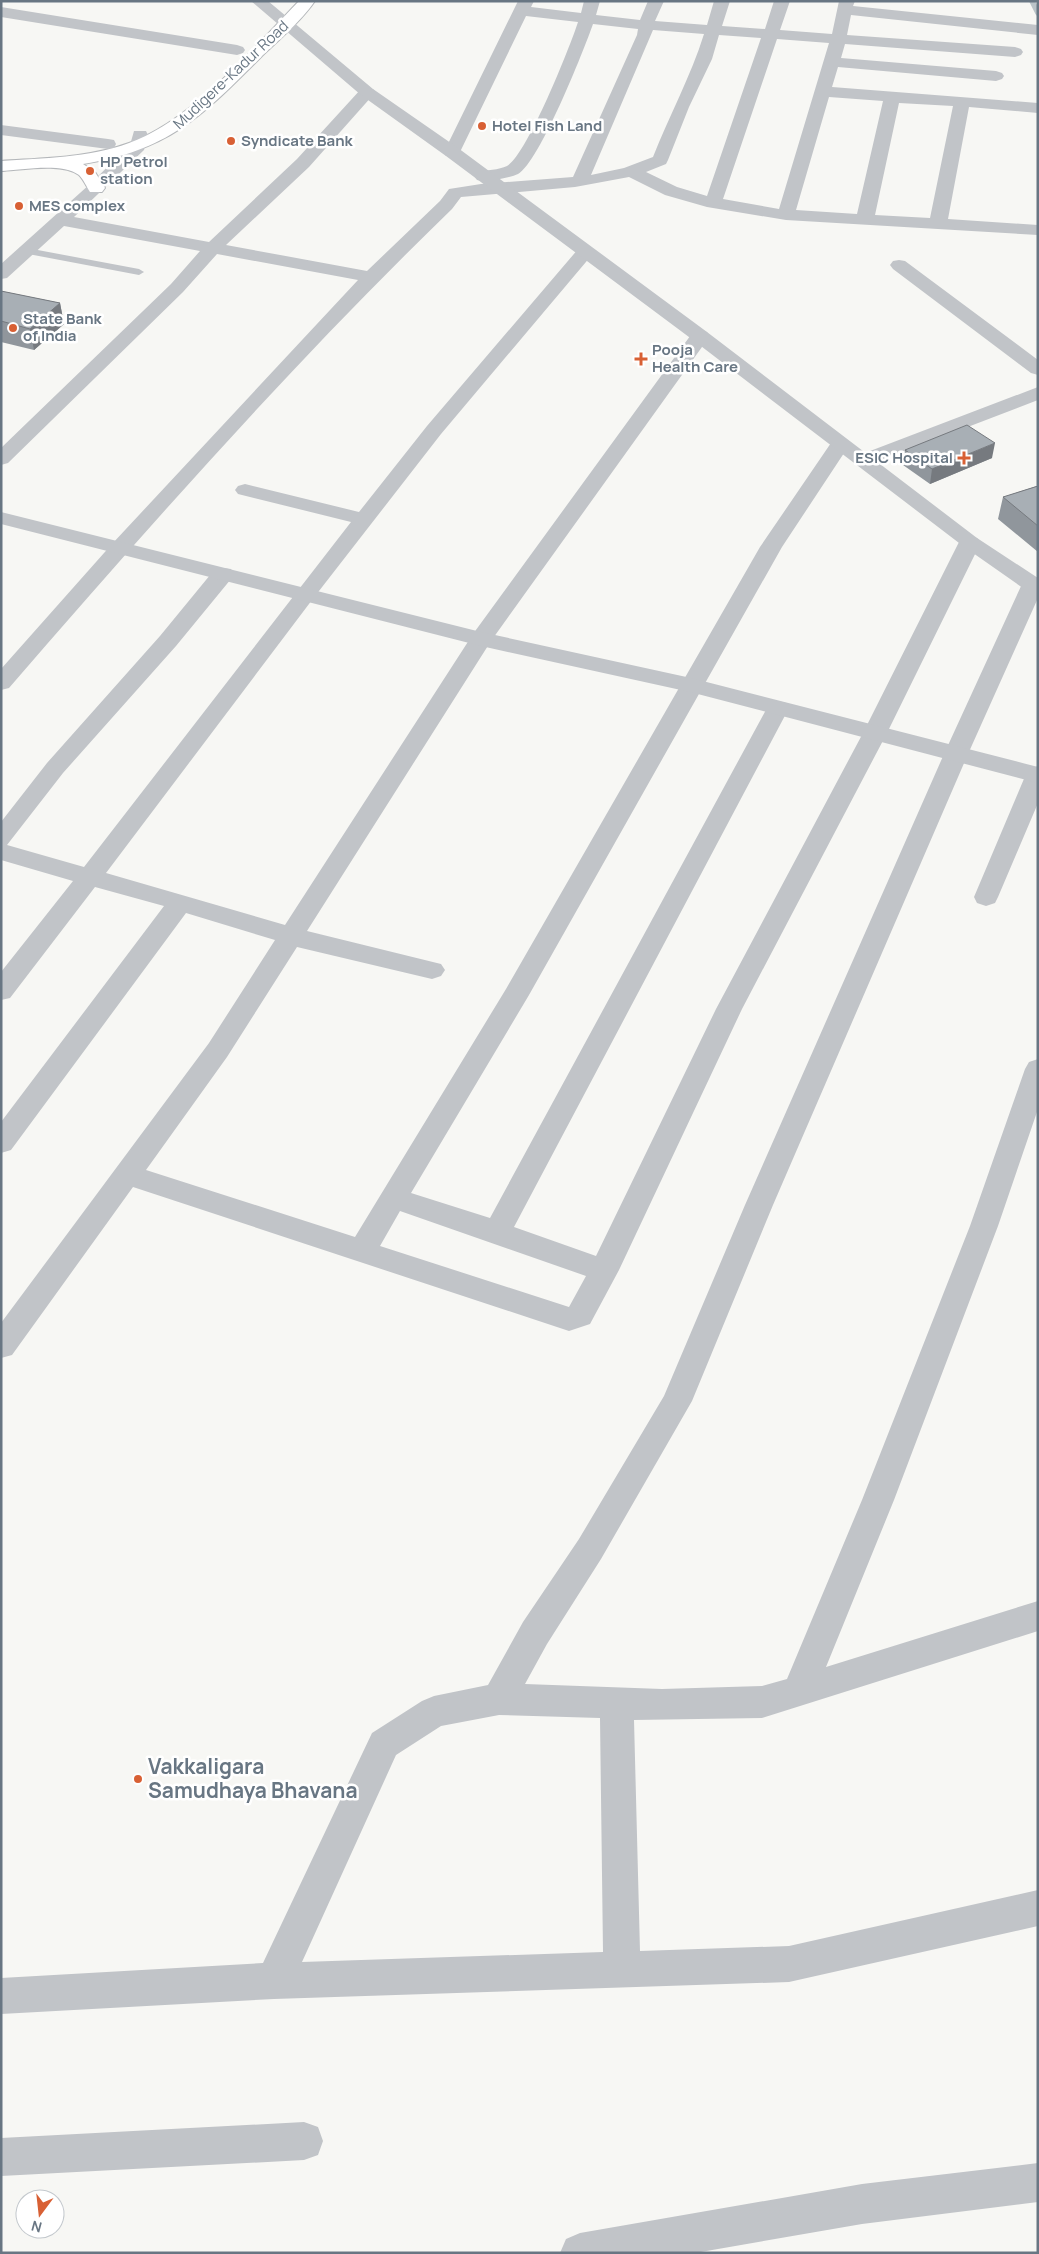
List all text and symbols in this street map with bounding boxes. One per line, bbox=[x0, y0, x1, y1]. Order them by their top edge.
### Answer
street label: Mudigere-Kadur Road bbox=[168, 16, 293, 134]
place label: Hotel Fish Land bbox=[492, 115, 602, 136]
marker: Hotel Fish Land bbox=[476, 120, 488, 132]
place label: Syndicate Bank bbox=[241, 130, 354, 151]
marker: Syndicate Bank bbox=[225, 135, 237, 147]
place label: HP Petrol station bbox=[100, 151, 168, 189]
marker: HP Petrol station bbox=[84, 165, 96, 177]
place label: MES complex bbox=[29, 195, 126, 216]
marker: MES complex bbox=[13, 200, 25, 212]
place label: State Bank of India bbox=[23, 308, 103, 346]
marker: State Bank of India bbox=[7, 322, 19, 334]
place label: Pooja Health Care bbox=[652, 339, 738, 377]
marker: Pooja Health Care bbox=[634, 352, 648, 366]
place label: ESIC Hospital bbox=[855, 447, 953, 468]
marker: ESIC Hospital bbox=[957, 451, 971, 465]
place label: Vakkaligara Samudhaya Bhavana bbox=[148, 1752, 357, 1804]
marker: Vakkaligara Samudhaya Bhavana bbox=[132, 1773, 144, 1785]
north arrow bbox=[15, 2189, 65, 2239]
text: N bbox=[29, 2217, 44, 2238]

